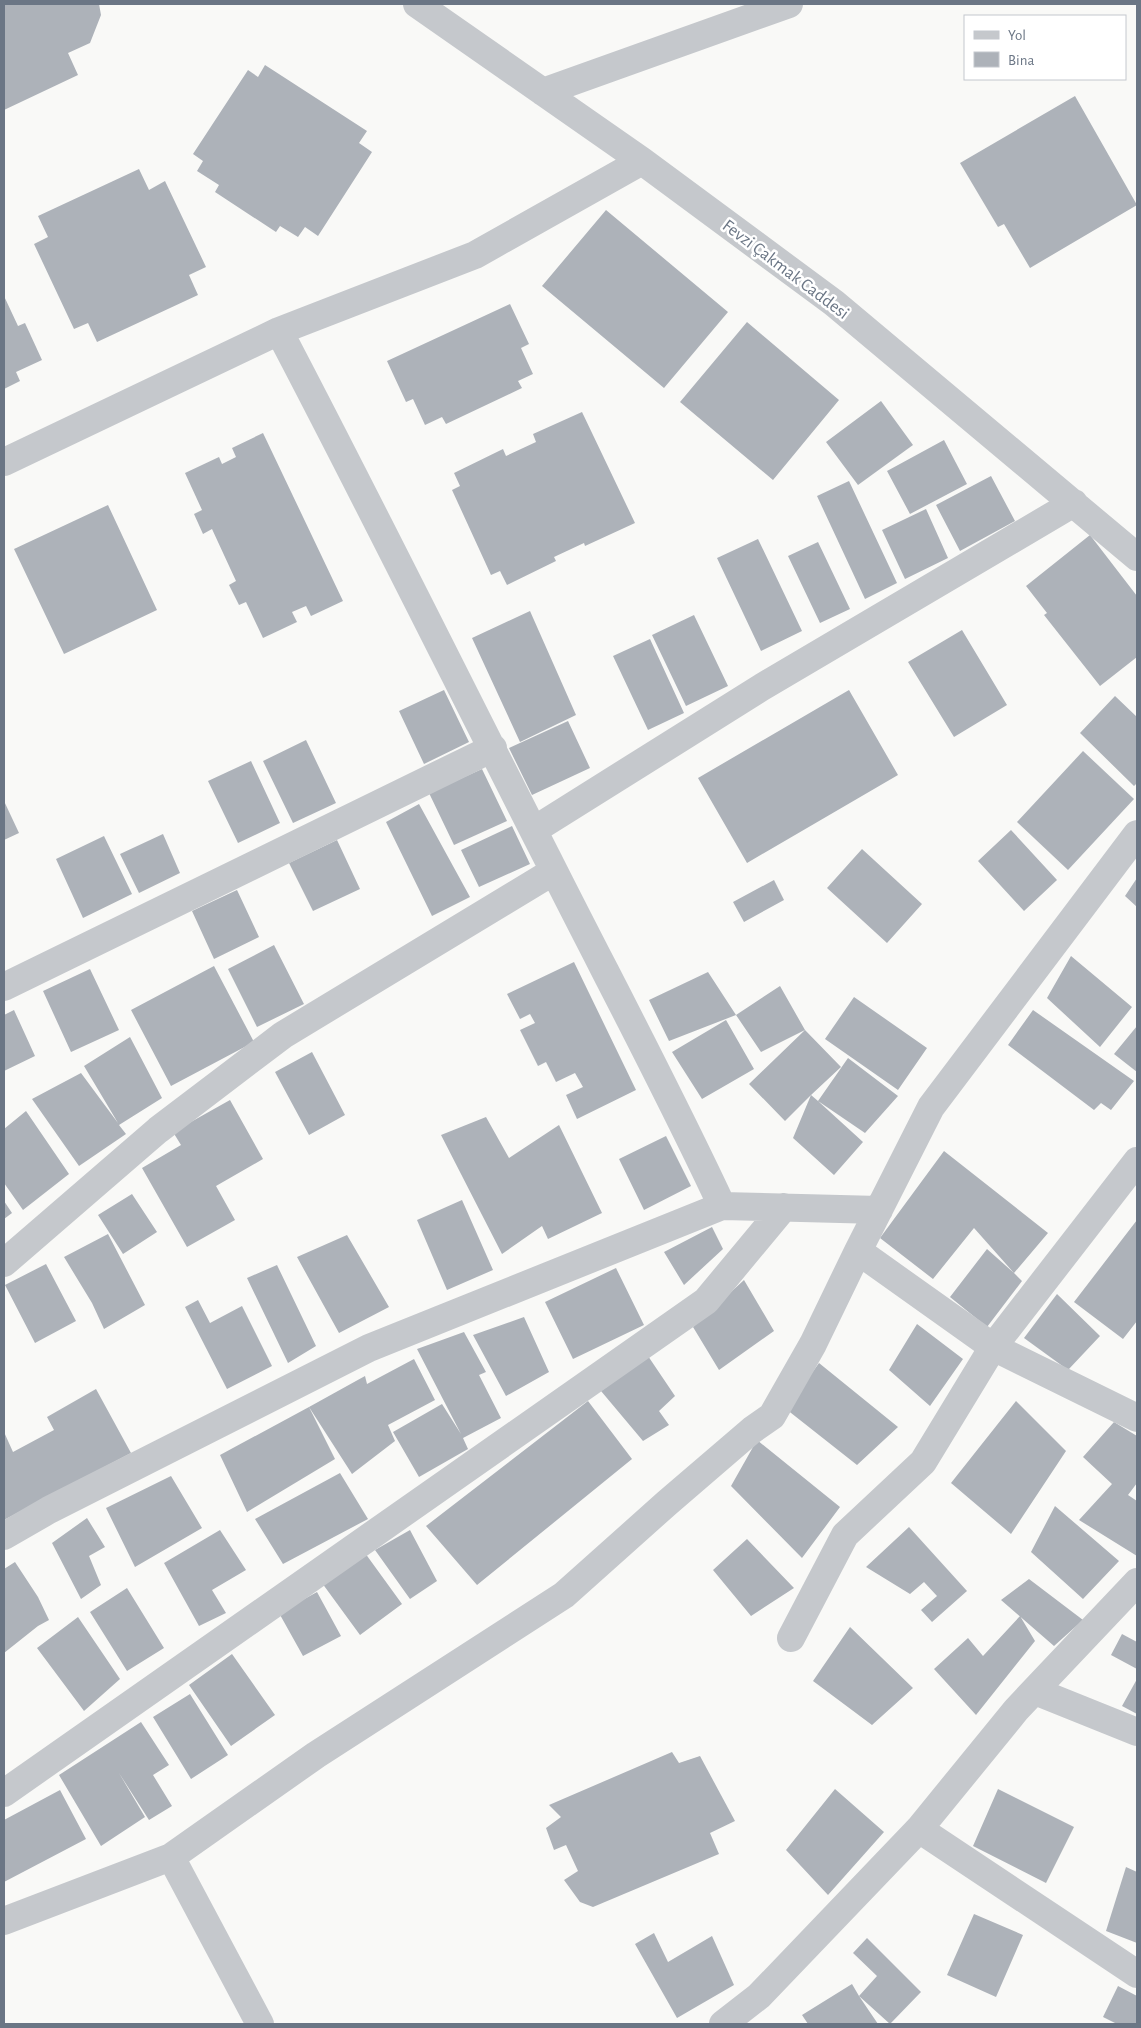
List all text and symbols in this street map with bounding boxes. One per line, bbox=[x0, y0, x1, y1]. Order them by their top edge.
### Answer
legend bbox=[964, 15, 1126, 80]
text: Yol bbox=[1008, 28, 1026, 43]
text: Bina bbox=[1008, 53, 1034, 68]
street label: Fevzi Çakmak Caddesi bbox=[719, 217, 852, 323]

